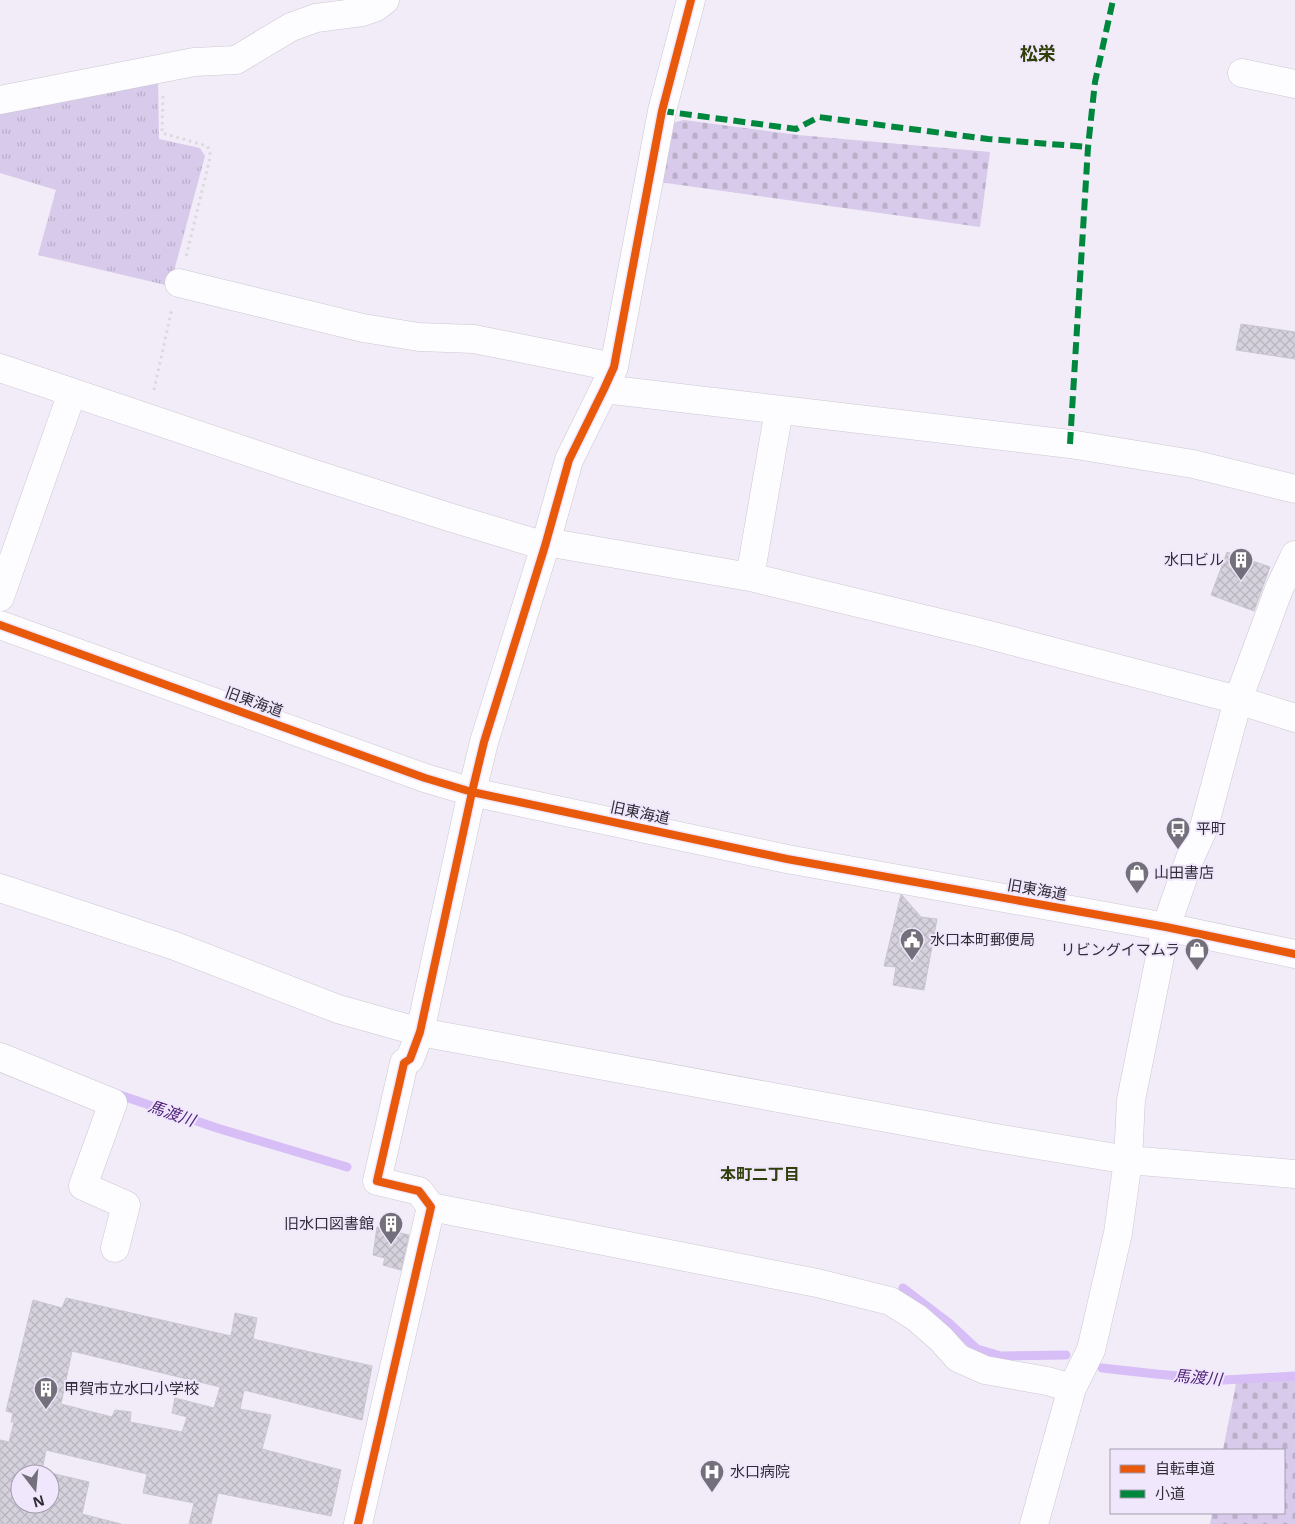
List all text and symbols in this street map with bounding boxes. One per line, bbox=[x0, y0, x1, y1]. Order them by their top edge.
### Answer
district label: 松栄 bbox=[1020, 41, 1056, 65]
building icon: 水口ビル bbox=[1228, 547, 1254, 581]
place label: 水口ビル bbox=[1164, 549, 1224, 569]
street label: 旧東海道 bbox=[223, 681, 286, 721]
street label: 旧東海道 bbox=[609, 796, 672, 828]
bus stop icon: 平町 bbox=[1165, 816, 1191, 850]
place label: 平町 bbox=[1196, 818, 1226, 838]
shop icon: 山田書店 bbox=[1124, 860, 1150, 894]
place label: 山田書店 bbox=[1154, 862, 1214, 882]
street label: 旧東海道 bbox=[1006, 874, 1068, 904]
public building icon: 水口本町郵便局 bbox=[899, 927, 925, 961]
place label: 水口本町郵便局 bbox=[930, 929, 1035, 949]
shop icon: リビングイマムラ bbox=[1184, 937, 1210, 971]
place label: リビングイマムラ bbox=[1061, 939, 1180, 959]
water label: 馬渡川 bbox=[146, 1095, 200, 1132]
district label: 本町二丁目 bbox=[720, 1163, 800, 1185]
building icon: 旧水口図書館 bbox=[378, 1211, 404, 1245]
place label: 旧水口図書館 bbox=[284, 1213, 374, 1233]
water label: 馬渡川 bbox=[1173, 1364, 1225, 1390]
building icon: 甲賀市立水口小学校 bbox=[33, 1376, 59, 1410]
place label: 甲賀市立水口小学校 bbox=[64, 1378, 199, 1398]
legend bbox=[1110, 1449, 1285, 1514]
text: 自転車道 bbox=[1155, 1458, 1215, 1478]
hospital icon: 水口病院 bbox=[699, 1459, 725, 1493]
place label: 水口病院 bbox=[730, 1461, 790, 1481]
north arrow bbox=[10, 1464, 60, 1514]
text: 小道 bbox=[1155, 1483, 1185, 1503]
text: N bbox=[31, 1491, 47, 1513]

